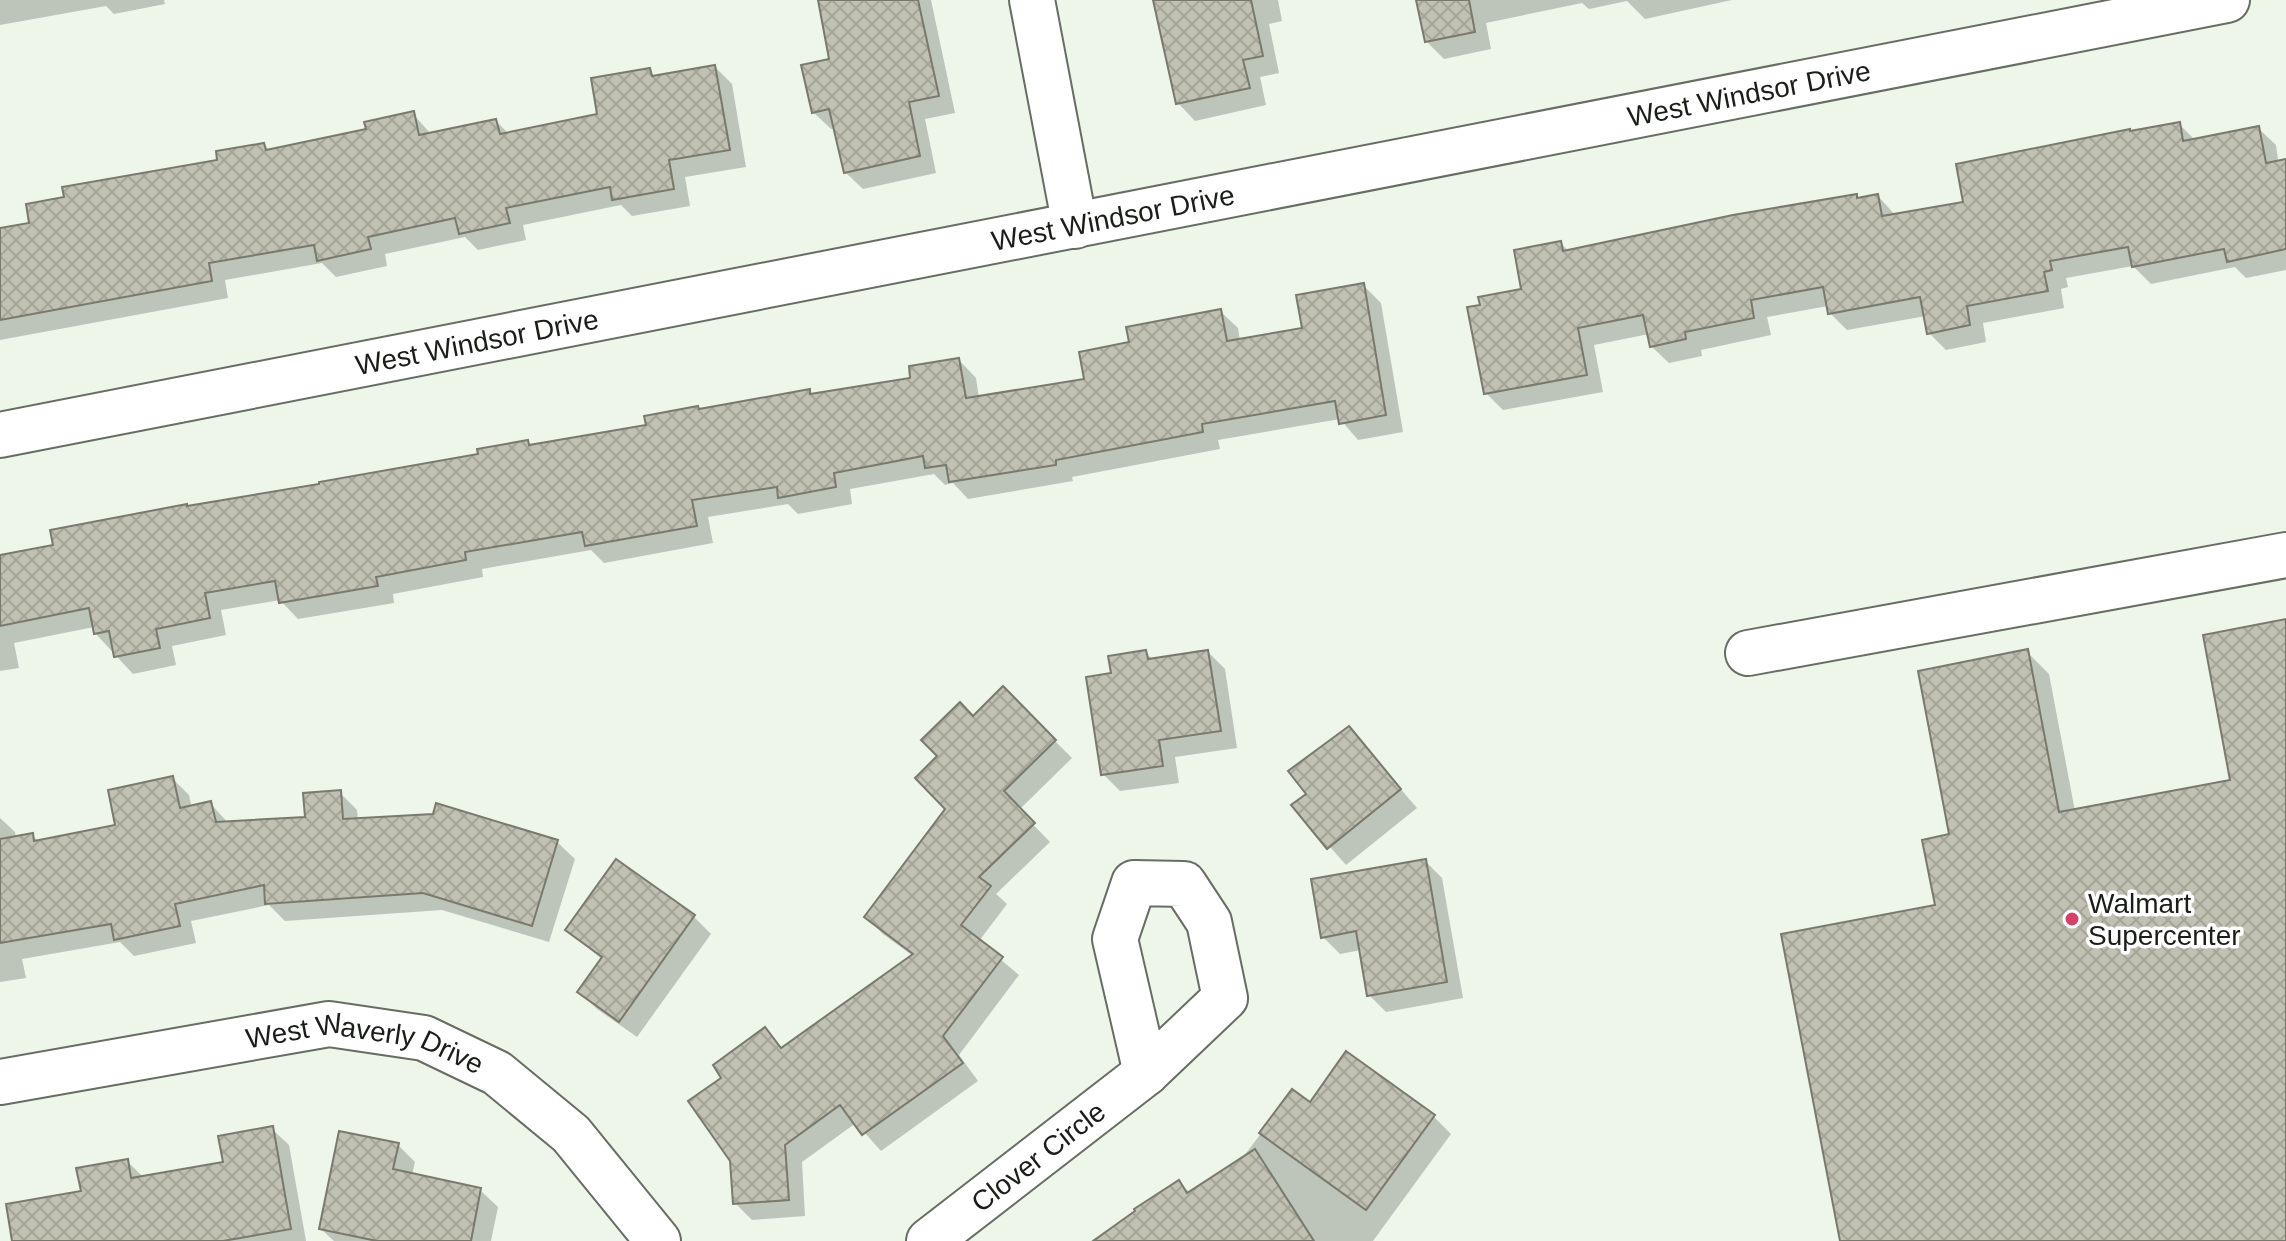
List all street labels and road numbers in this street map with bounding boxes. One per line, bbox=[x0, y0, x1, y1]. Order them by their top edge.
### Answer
street label: West Windsor Drive bbox=[1625, 55, 1873, 133]
street label: West Windsor Drive bbox=[989, 179, 1237, 257]
street label: West Windsor Drive bbox=[353, 303, 601, 381]
street label: West Waverly Drive bbox=[243, 1007, 488, 1080]
street label: Clover Circle bbox=[966, 1096, 1111, 1218]

